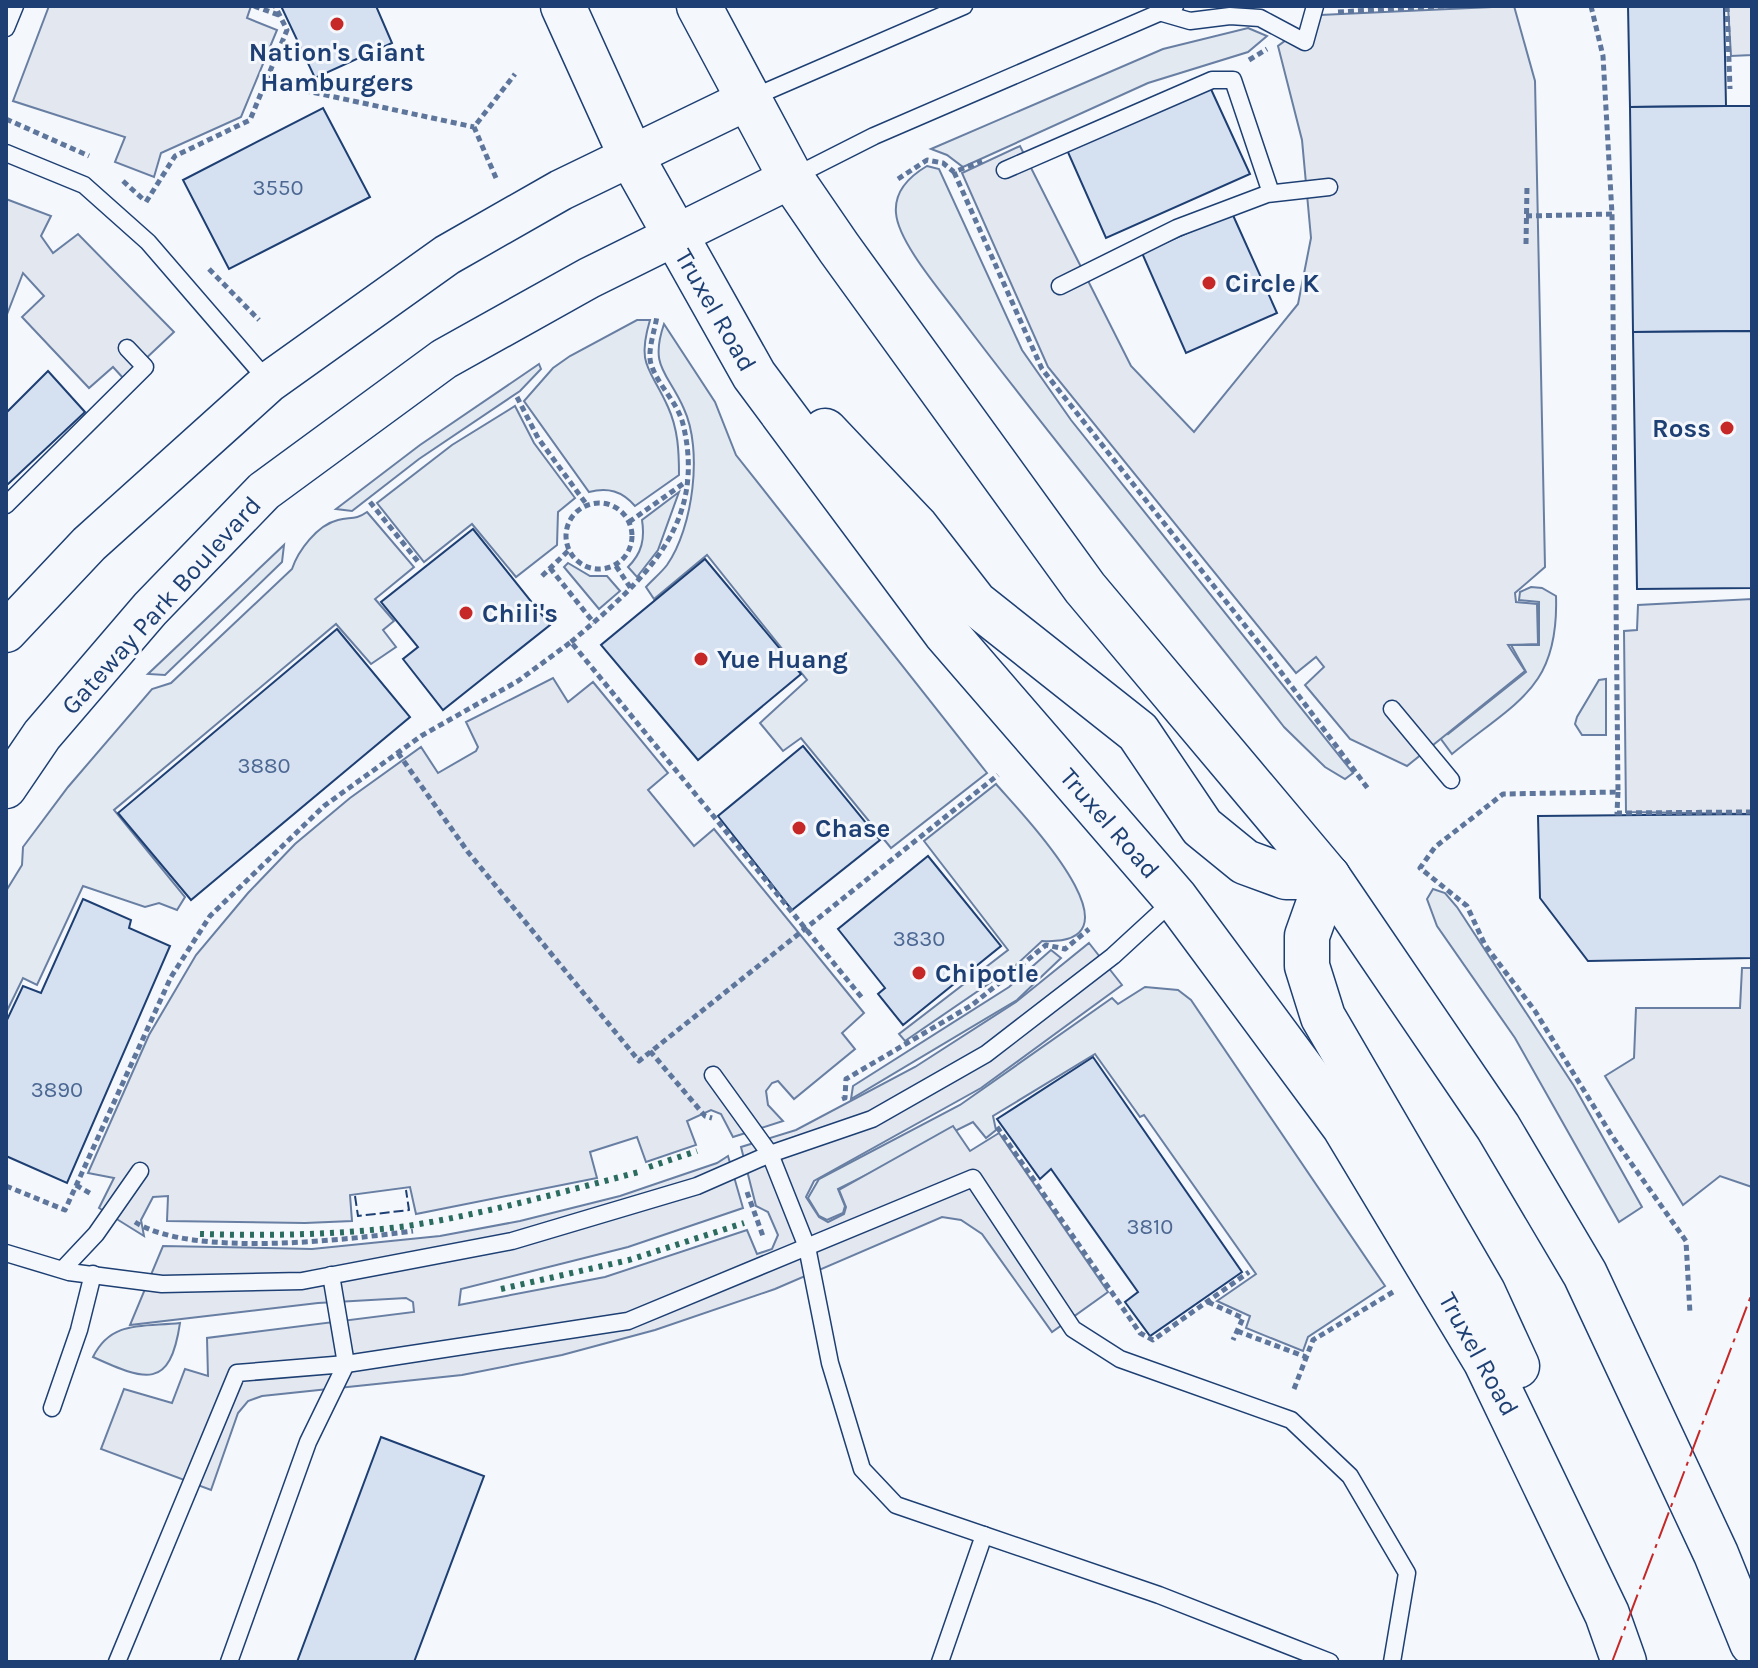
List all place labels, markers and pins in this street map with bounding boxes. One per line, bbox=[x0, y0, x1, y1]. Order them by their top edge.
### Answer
marker: Nation's Giant Hamburgers bbox=[328, 15, 346, 33]
place label: Nation's Giant Hamburgers bbox=[249, 37, 425, 98]
place label: Circle K bbox=[1225, 268, 1319, 299]
marker: Circle K bbox=[1200, 274, 1218, 292]
place label: Ross bbox=[1652, 413, 1711, 444]
marker: Ross bbox=[1718, 419, 1736, 437]
place label: Chili's bbox=[482, 598, 558, 629]
marker: Chili's bbox=[457, 604, 475, 622]
place label: Yue Huang bbox=[717, 644, 848, 675]
marker: Yue Huang bbox=[692, 650, 710, 668]
place label: Chase bbox=[815, 813, 890, 844]
marker: Chase bbox=[790, 819, 808, 837]
place label: Chipotle bbox=[935, 958, 1039, 989]
marker: Chipotle bbox=[910, 964, 928, 982]

